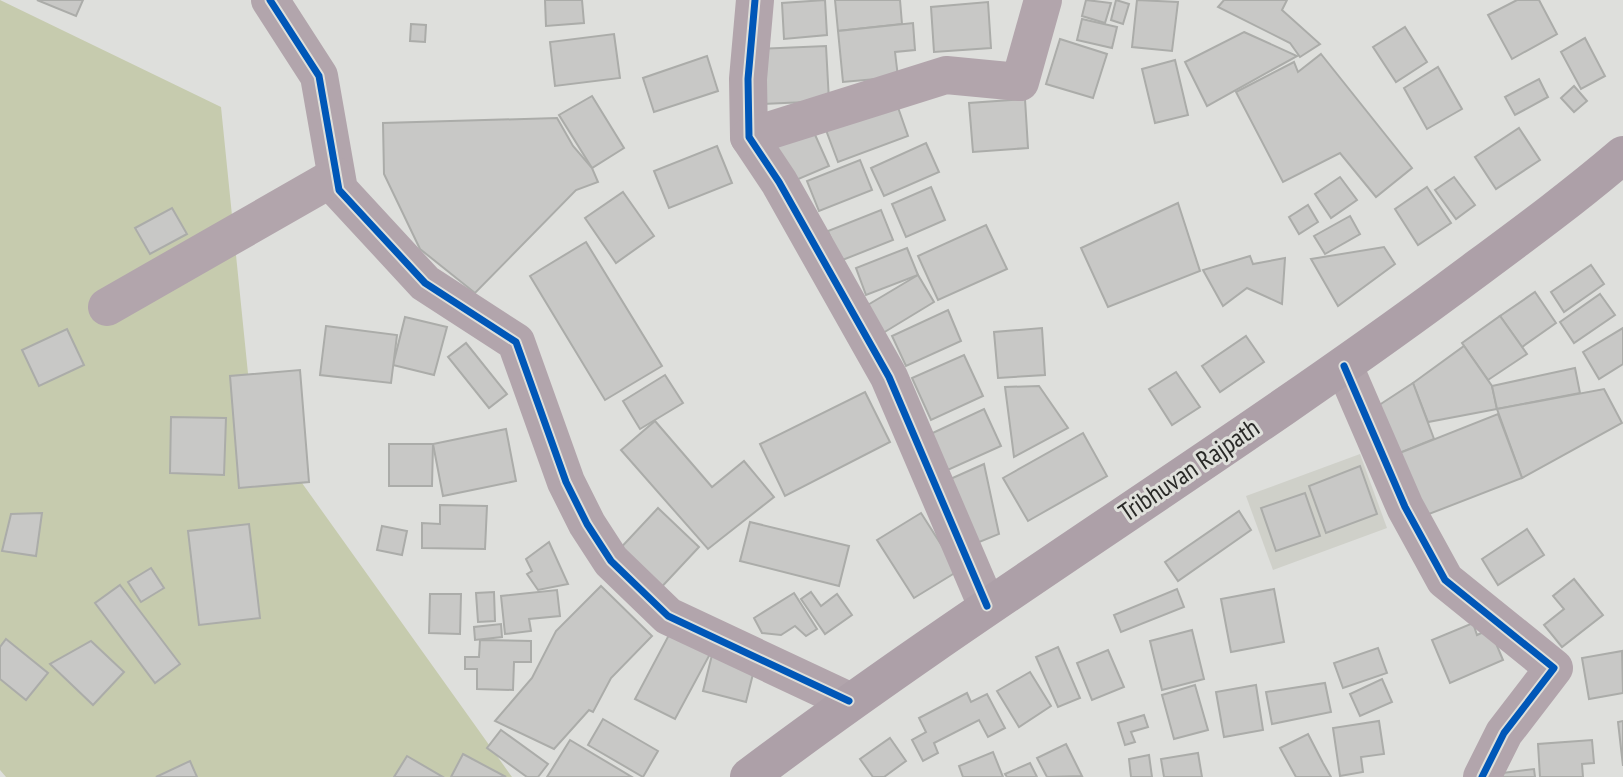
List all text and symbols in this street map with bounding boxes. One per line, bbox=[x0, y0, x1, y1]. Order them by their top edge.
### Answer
street label: Tribhuvan Rajpath bbox=[1112, 411, 1265, 529]

